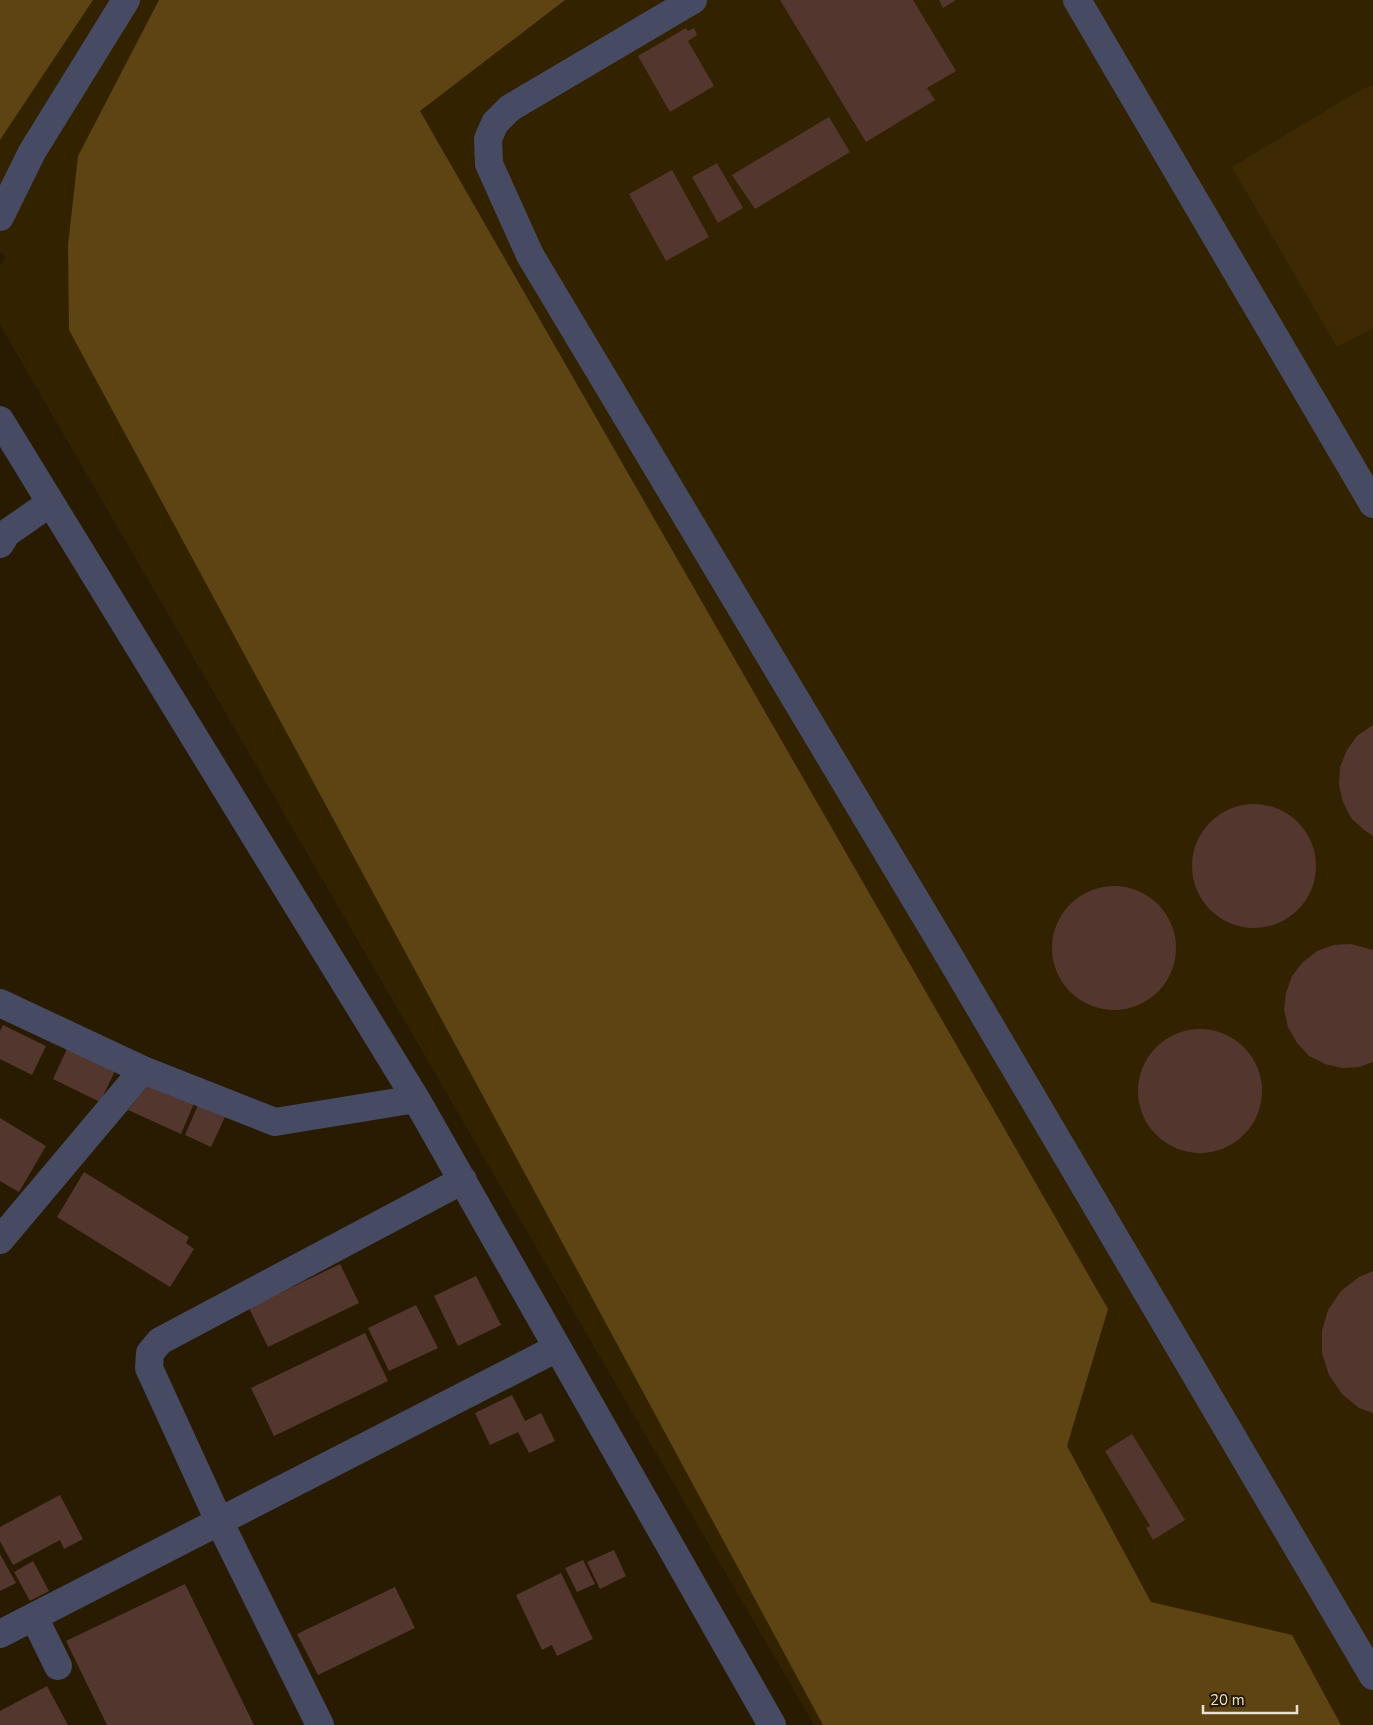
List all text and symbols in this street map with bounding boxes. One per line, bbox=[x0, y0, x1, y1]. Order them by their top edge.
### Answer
scale bar bbox=[1203, 1682, 1297, 1714]
text: 20 m bbox=[1210, 1690, 1245, 1710]

